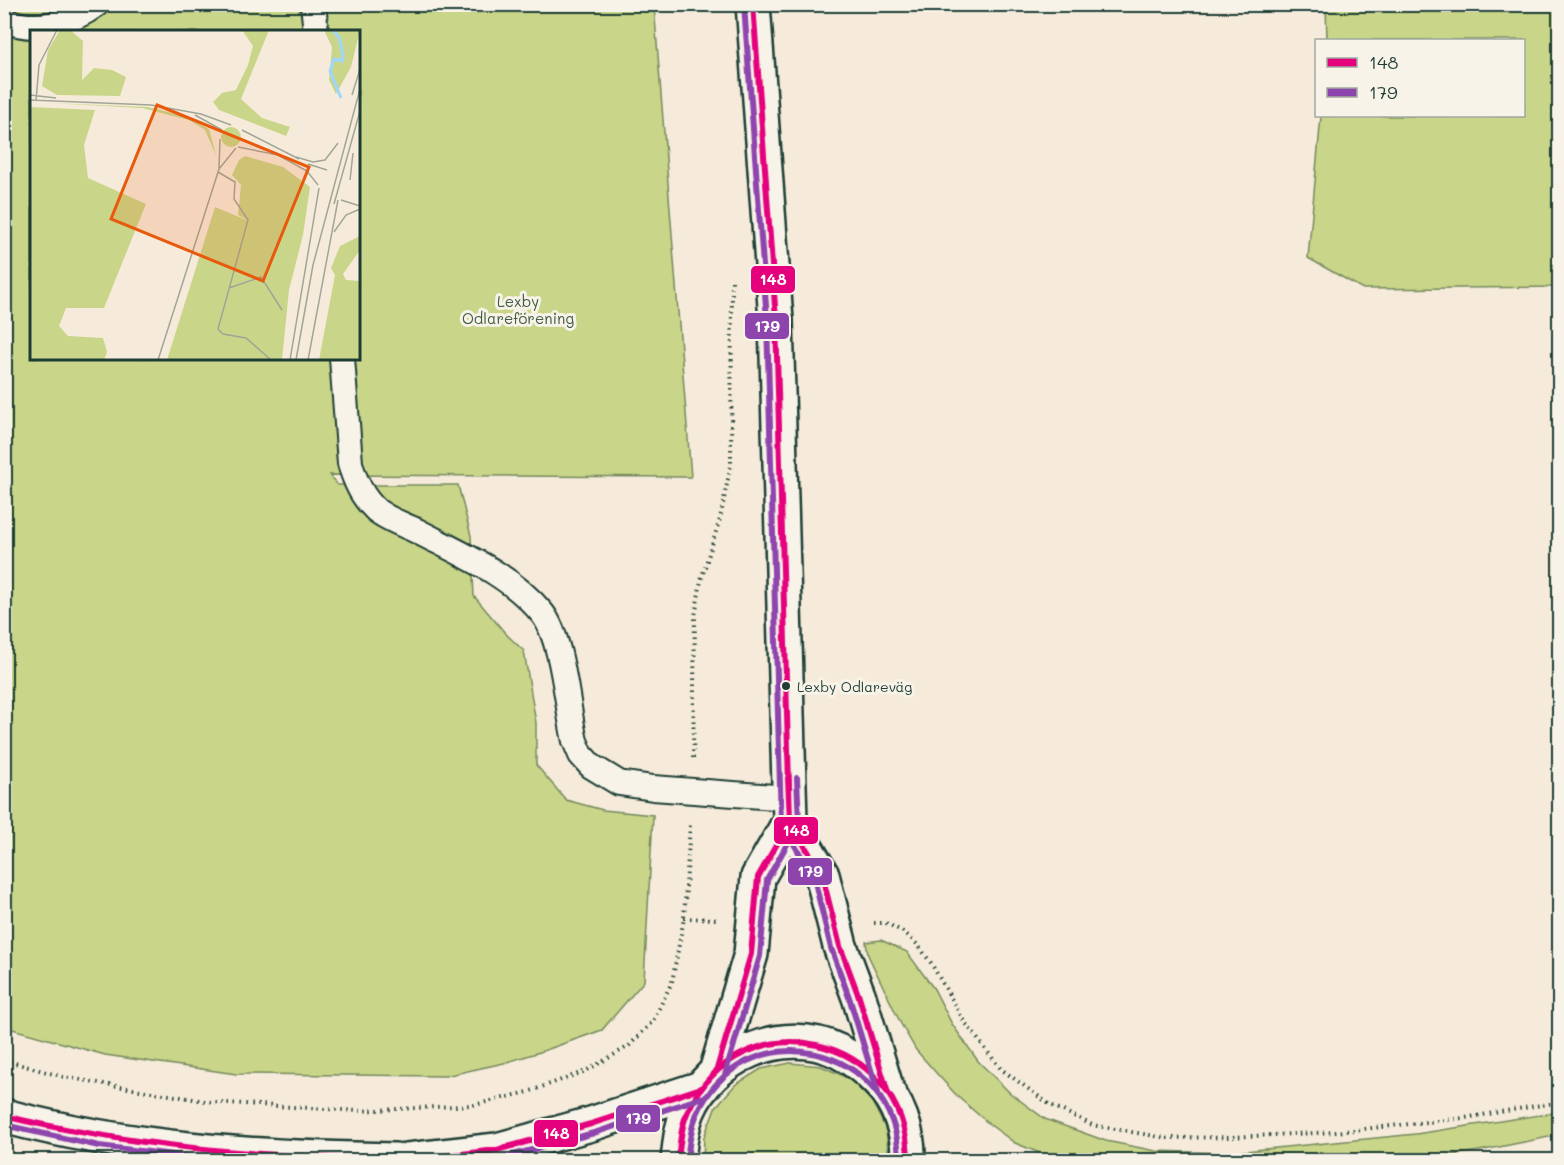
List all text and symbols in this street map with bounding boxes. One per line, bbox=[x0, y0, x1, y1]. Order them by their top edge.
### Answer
inset map bbox=[30, 30, 360, 360]
legend bbox=[1315, 39, 1525, 117]
text: 148 bbox=[1369, 50, 1399, 74]
text: 179 bbox=[1369, 80, 1398, 104]
line badge: 148 bbox=[750, 265, 796, 294]
text: 148 bbox=[759, 268, 787, 289]
park label: Lexby Odlareförening bbox=[462, 291, 574, 328]
line badge: 179 bbox=[744, 312, 790, 340]
text: 179 bbox=[754, 315, 780, 336]
place label: Lexby Odlareväg bbox=[797, 677, 912, 696]
marker: Lexby Odlareväg bbox=[780, 680, 792, 692]
line badge: 148 bbox=[773, 816, 819, 845]
text: 148 bbox=[782, 819, 810, 840]
line badge: 179 bbox=[787, 857, 833, 886]
text: 179 bbox=[797, 860, 823, 881]
line badge: 179 bbox=[615, 1104, 661, 1133]
text: 179 bbox=[625, 1107, 651, 1128]
line badge: 148 bbox=[533, 1119, 579, 1148]
text: 148 bbox=[542, 1122, 570, 1143]

